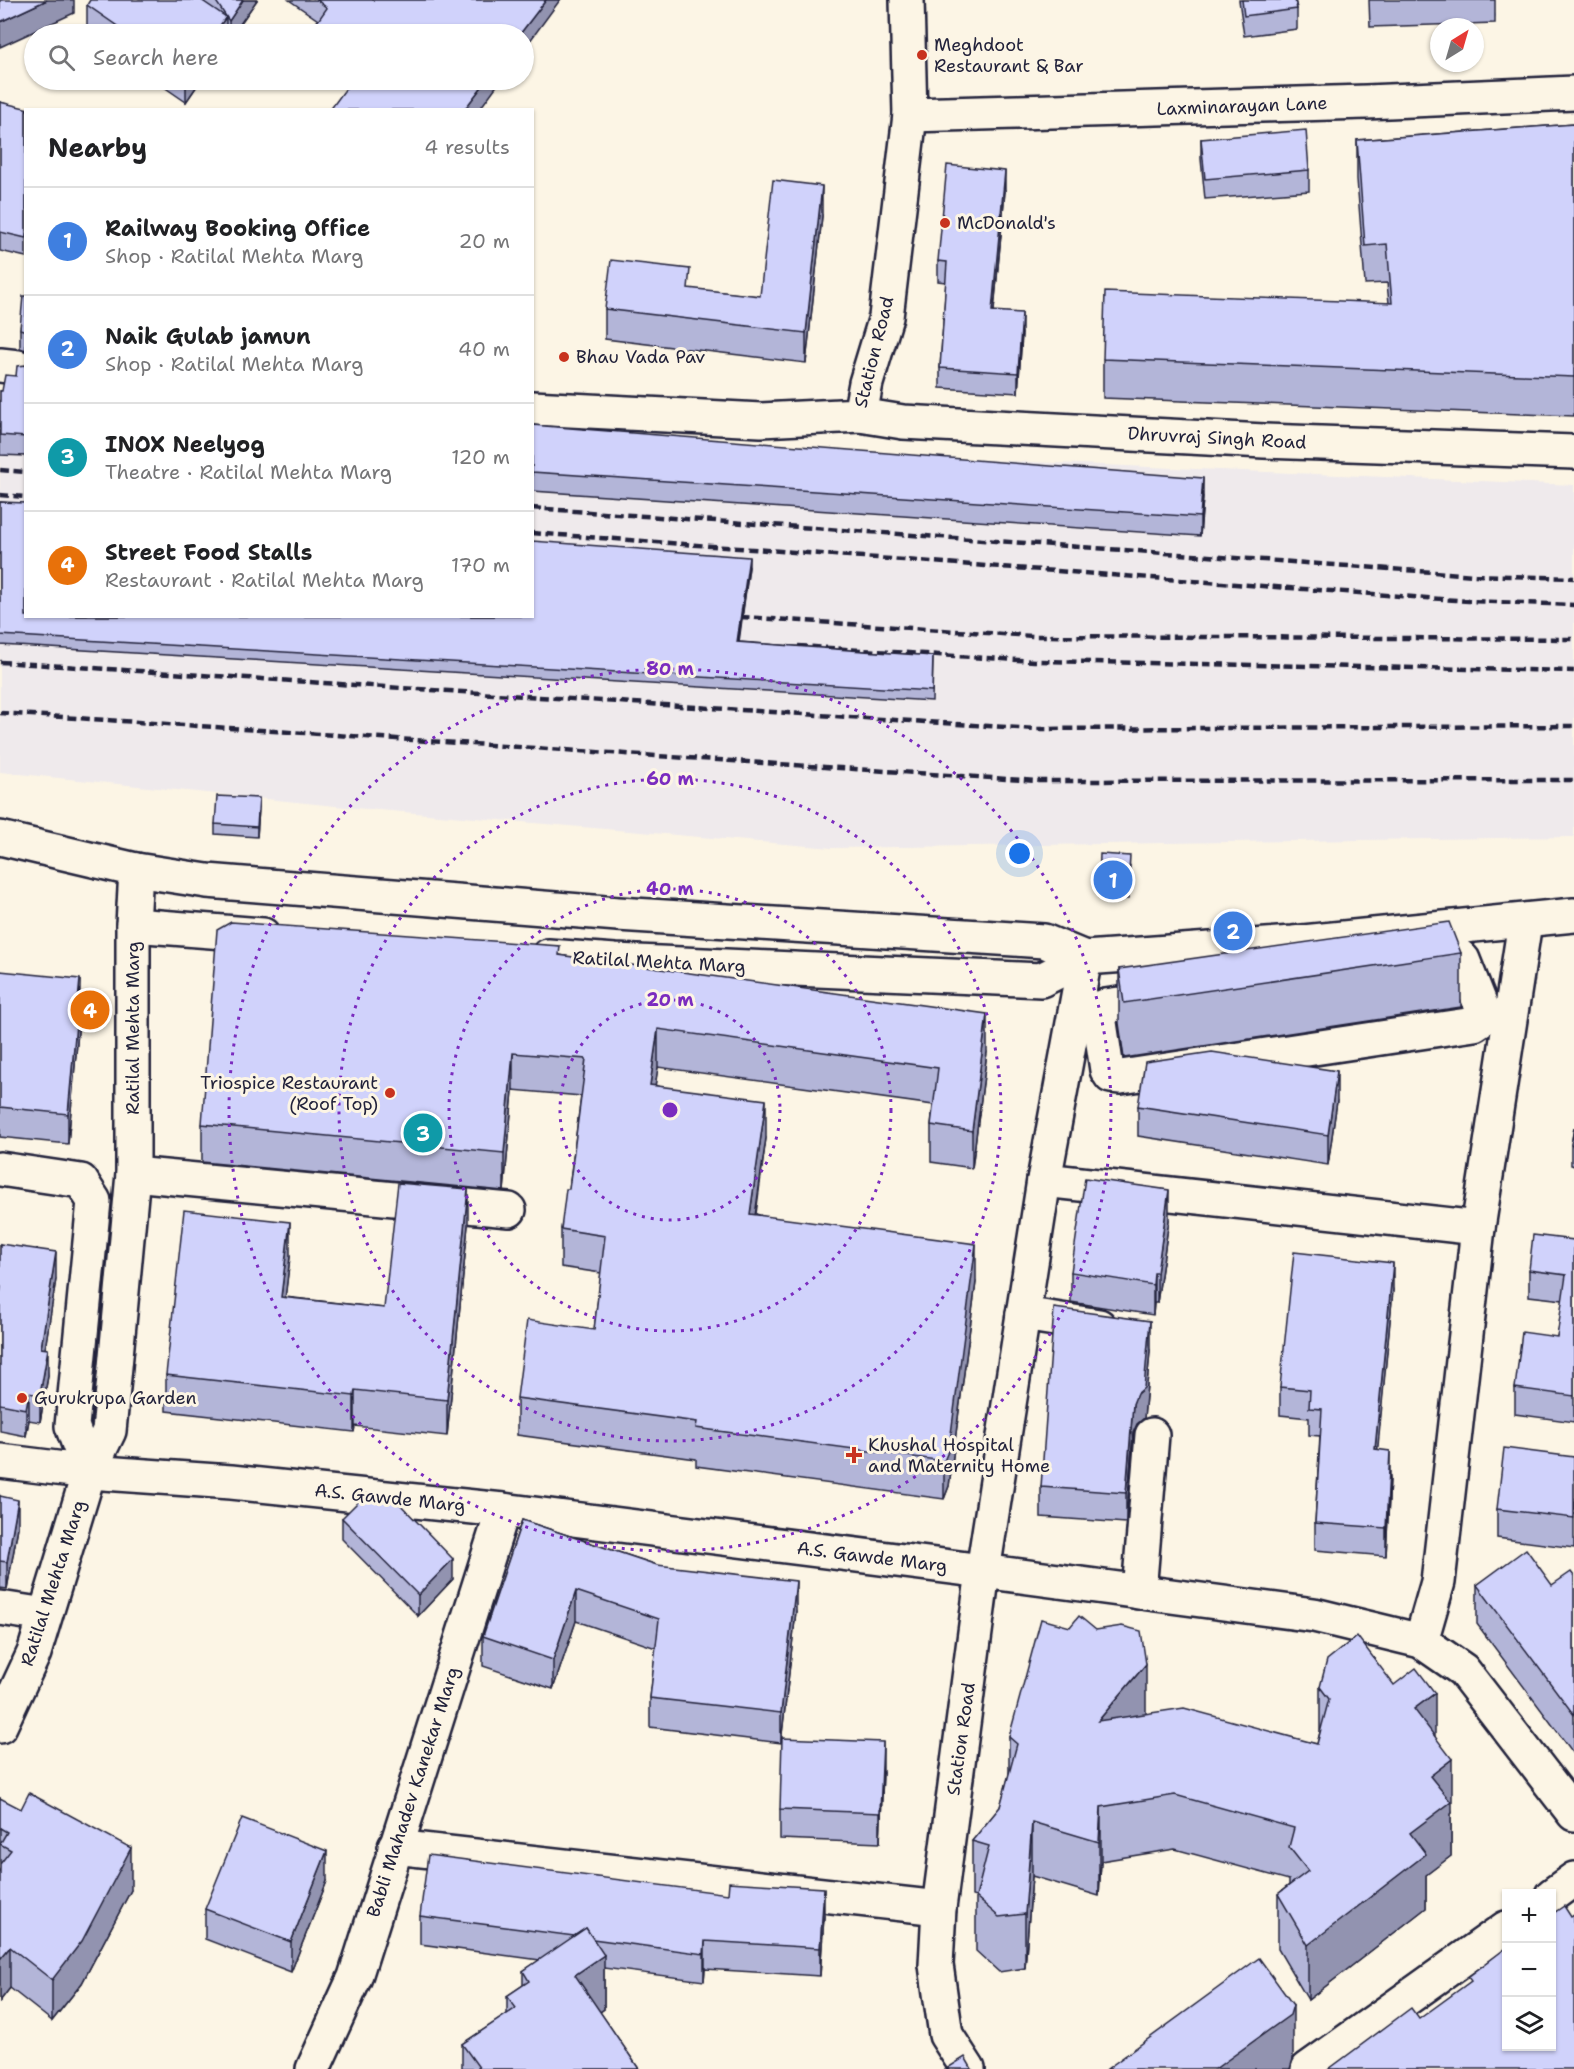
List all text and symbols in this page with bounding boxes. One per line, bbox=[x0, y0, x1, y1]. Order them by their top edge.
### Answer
north arrow bbox=[1430, 18, 1484, 72]
search box bbox=[24, 24, 534, 90]
place label: Meghdoot Restaurant & Bar bbox=[934, 33, 1084, 78]
icon: search bbox=[45, 41, 78, 74]
text: Search here bbox=[93, 43, 219, 72]
marker: Meghdoot Restaurant & Bar bbox=[915, 48, 929, 62]
street label: Laxminarayan Lane bbox=[1156, 91, 1328, 121]
text: Nearby bbox=[48, 130, 147, 165]
text: 4 results bbox=[424, 134, 510, 160]
place label: McDonald's bbox=[957, 211, 1056, 235]
text: Railway Booking Office bbox=[105, 214, 370, 243]
marker: McDonald's bbox=[938, 216, 952, 230]
text: 1 bbox=[63, 228, 72, 254]
text: 20 m bbox=[459, 228, 510, 254]
text: Shop · Ratilal Mehta Marg bbox=[105, 243, 363, 269]
street label: Station Road bbox=[849, 294, 899, 410]
text: Naik Gulab jamun bbox=[105, 322, 311, 351]
text: 2 bbox=[61, 336, 75, 362]
text: 40 m bbox=[458, 336, 510, 362]
place label: Bhau Vada Pav bbox=[576, 345, 705, 369]
marker: Bhau Vada Pav bbox=[557, 350, 571, 364]
text: Shop · Ratilal Mehta Marg bbox=[105, 351, 363, 377]
street label: Dhruvraj Singh Road bbox=[1127, 421, 1307, 455]
text: INOX Neelyog bbox=[105, 430, 265, 459]
text: 3 bbox=[61, 444, 75, 470]
text: 120 m bbox=[451, 444, 510, 470]
text: Theatre · Ratilal Mehta Marg bbox=[105, 459, 392, 485]
text: Street Food Stalls bbox=[105, 538, 312, 567]
text: 4 bbox=[61, 552, 75, 578]
text: 170 m bbox=[451, 552, 510, 578]
text: Restaurant · Ratilal Mehta Marg bbox=[105, 567, 424, 593]
text: 80 m bbox=[646, 657, 694, 681]
text: 60 m bbox=[646, 767, 694, 791]
your location bbox=[1005, 839, 1034, 868]
pin: 1 bbox=[1094, 858, 1132, 902]
text: 40 m bbox=[646, 877, 694, 901]
pin: 2 bbox=[1214, 908, 1252, 954]
street label: Ratilal Mehta Marg bbox=[121, 941, 145, 1115]
street label: Ratilal Mehta Marg bbox=[572, 945, 746, 979]
pin: 4 bbox=[70, 988, 110, 1032]
text: 20 m bbox=[646, 988, 694, 1012]
place label: Triospice Restaurant (Roof Top) bbox=[200, 1071, 378, 1116]
marker: Triospice Restaurant (Roof Top) bbox=[383, 1086, 397, 1100]
centre of rings bbox=[660, 1100, 680, 1120]
pin: 3 bbox=[404, 1110, 442, 1156]
place label: Gurukrupa Garden bbox=[34, 1386, 197, 1410]
marker: Gurukrupa Garden bbox=[15, 1391, 29, 1405]
place label: Khushal Hospital and Maternity Home bbox=[868, 1433, 1050, 1478]
marker: Khushal Hospital and Maternity Home bbox=[845, 1446, 863, 1464]
street label: A.S. Gawde Marg bbox=[313, 1478, 467, 1518]
street label: Ratilal Mehta Marg bbox=[15, 1497, 91, 1669]
street label: A.S. Gawde Marg bbox=[795, 1536, 949, 1578]
street label: Babli Mahadev Kanekar Marg bbox=[361, 1664, 465, 1920]
street label: Station Road bbox=[941, 1681, 981, 1797]
map controls bbox=[1502, 1889, 1556, 2051]
button: + bbox=[1502, 1889, 1556, 1943]
button: − bbox=[1502, 1943, 1556, 1997]
button: layers bbox=[1502, 1997, 1556, 2051]

